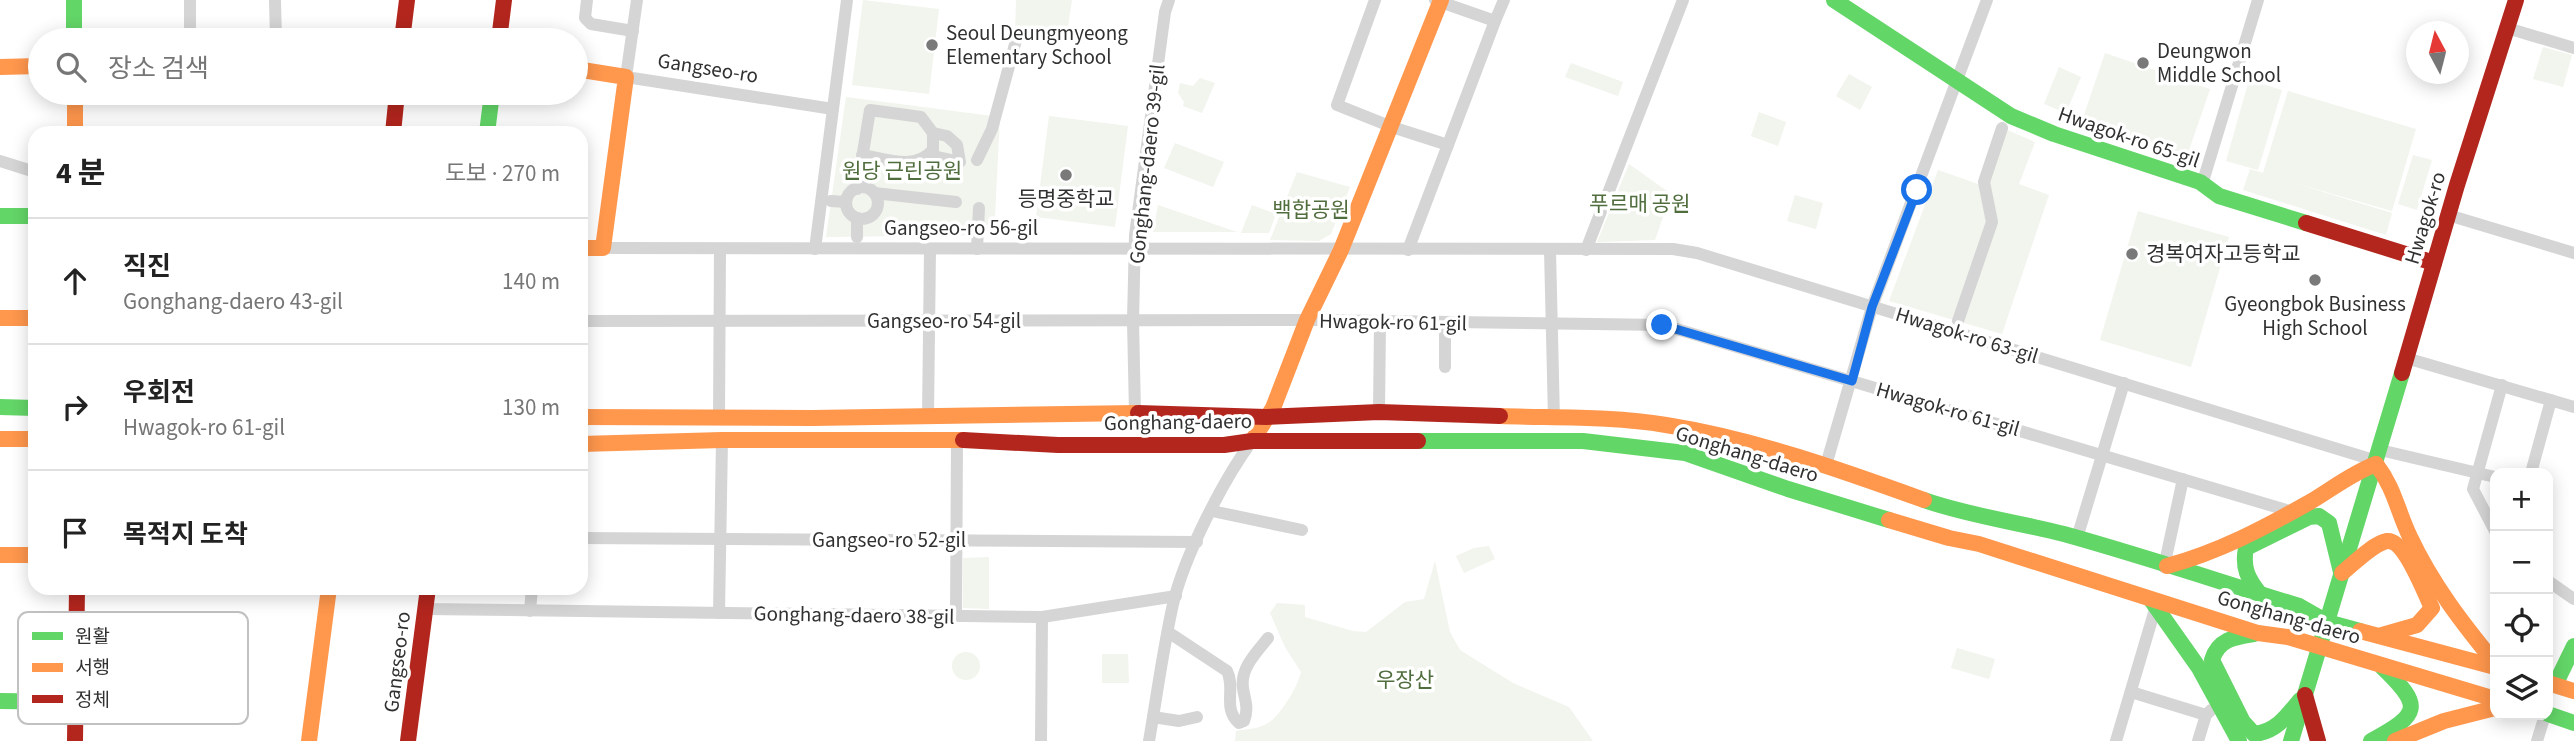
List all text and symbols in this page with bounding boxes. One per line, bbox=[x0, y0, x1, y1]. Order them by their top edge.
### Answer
place label: Seoul Deungmyeong Elementary School bbox=[946, 18, 1128, 72]
north arrow bbox=[2406, 21, 2469, 84]
search box bbox=[28, 28, 588, 105]
place label: Deungwon Middle School bbox=[2157, 36, 2281, 90]
marker: Seoul Deungmyeong Elementary School bbox=[924, 37, 940, 53]
street label: Gangseo-ro bbox=[656, 45, 760, 91]
icon: search bbox=[52, 48, 90, 86]
text: 장소 검색 bbox=[108, 50, 209, 87]
marker: Deungwon Middle School bbox=[2135, 55, 2151, 71]
street label: Gonghang-daero 39-gil bbox=[1122, 63, 1172, 265]
street label: Hwagok-ro 65-gil bbox=[2054, 99, 2204, 175]
text: 4 분 bbox=[56, 152, 105, 195]
park label: 원당 근린공원 bbox=[842, 156, 962, 186]
text: 도보 · 270 m bbox=[445, 157, 560, 190]
marker: 등명중학교 bbox=[1058, 167, 1074, 183]
street label: Hwagok-ro bbox=[2397, 168, 2453, 268]
route start bbox=[1901, 174, 1932, 205]
place label: 등명중학교 bbox=[1018, 184, 1114, 214]
park label: 푸르매 공원 bbox=[1590, 189, 1690, 219]
park label: 백합공원 bbox=[1272, 195, 1350, 225]
street label: Gangseo-ro 56-gil bbox=[884, 213, 1038, 243]
place label: 경복여자고등학교 bbox=[2146, 239, 2301, 269]
marker: 경복여자고등학교 bbox=[2124, 246, 2140, 262]
text: 직진 bbox=[123, 248, 171, 285]
icon: ahead bbox=[56, 262, 94, 300]
text: 140 m bbox=[502, 265, 560, 298]
marker: Gyeongbok Business High School bbox=[2307, 272, 2323, 288]
text: Gonghang-daero 43-gil bbox=[123, 285, 343, 318]
place label: Gyeongbok Business High School bbox=[2224, 289, 2406, 343]
street label: Hwagok-ro 63-gil bbox=[1892, 299, 2042, 371]
street label: Gangseo-ro 54-gil bbox=[867, 306, 1021, 336]
street label: Hwagok-ro 61-gil bbox=[1319, 306, 1467, 338]
route end bbox=[1646, 309, 1677, 340]
text: 우회전 bbox=[123, 374, 195, 411]
street label: Hwagok-ro 61-gil bbox=[1873, 374, 2023, 444]
icon: right bbox=[56, 388, 94, 426]
text: 130 m bbox=[502, 391, 560, 424]
street label: Gonghang-daero bbox=[1104, 406, 1252, 438]
text: Hwagok-ro 61-gil bbox=[123, 411, 285, 444]
street label: Gonghang-daero bbox=[1672, 418, 1822, 490]
map controls bbox=[2490, 468, 2553, 720]
button: + bbox=[2490, 468, 2553, 531]
icon: arrive bbox=[56, 514, 94, 552]
text: 목적지 도착 bbox=[123, 516, 248, 553]
street label: Gangseo-ro 52-gil bbox=[812, 525, 966, 555]
button: − bbox=[2490, 531, 2553, 594]
street label: Gonghang-daero bbox=[2214, 582, 2364, 652]
button: locate bbox=[2490, 594, 2553, 657]
street label: Gonghang-daero 38-gil bbox=[753, 598, 955, 632]
street label: Gangseo-ro bbox=[376, 610, 418, 714]
legend bbox=[18, 612, 248, 724]
text: 원활 bbox=[75, 624, 110, 651]
text: 서행 bbox=[75, 655, 110, 682]
button: layers bbox=[2490, 657, 2553, 720]
park label: 우장산 bbox=[1376, 665, 1434, 695]
text: 정체 bbox=[75, 687, 110, 714]

